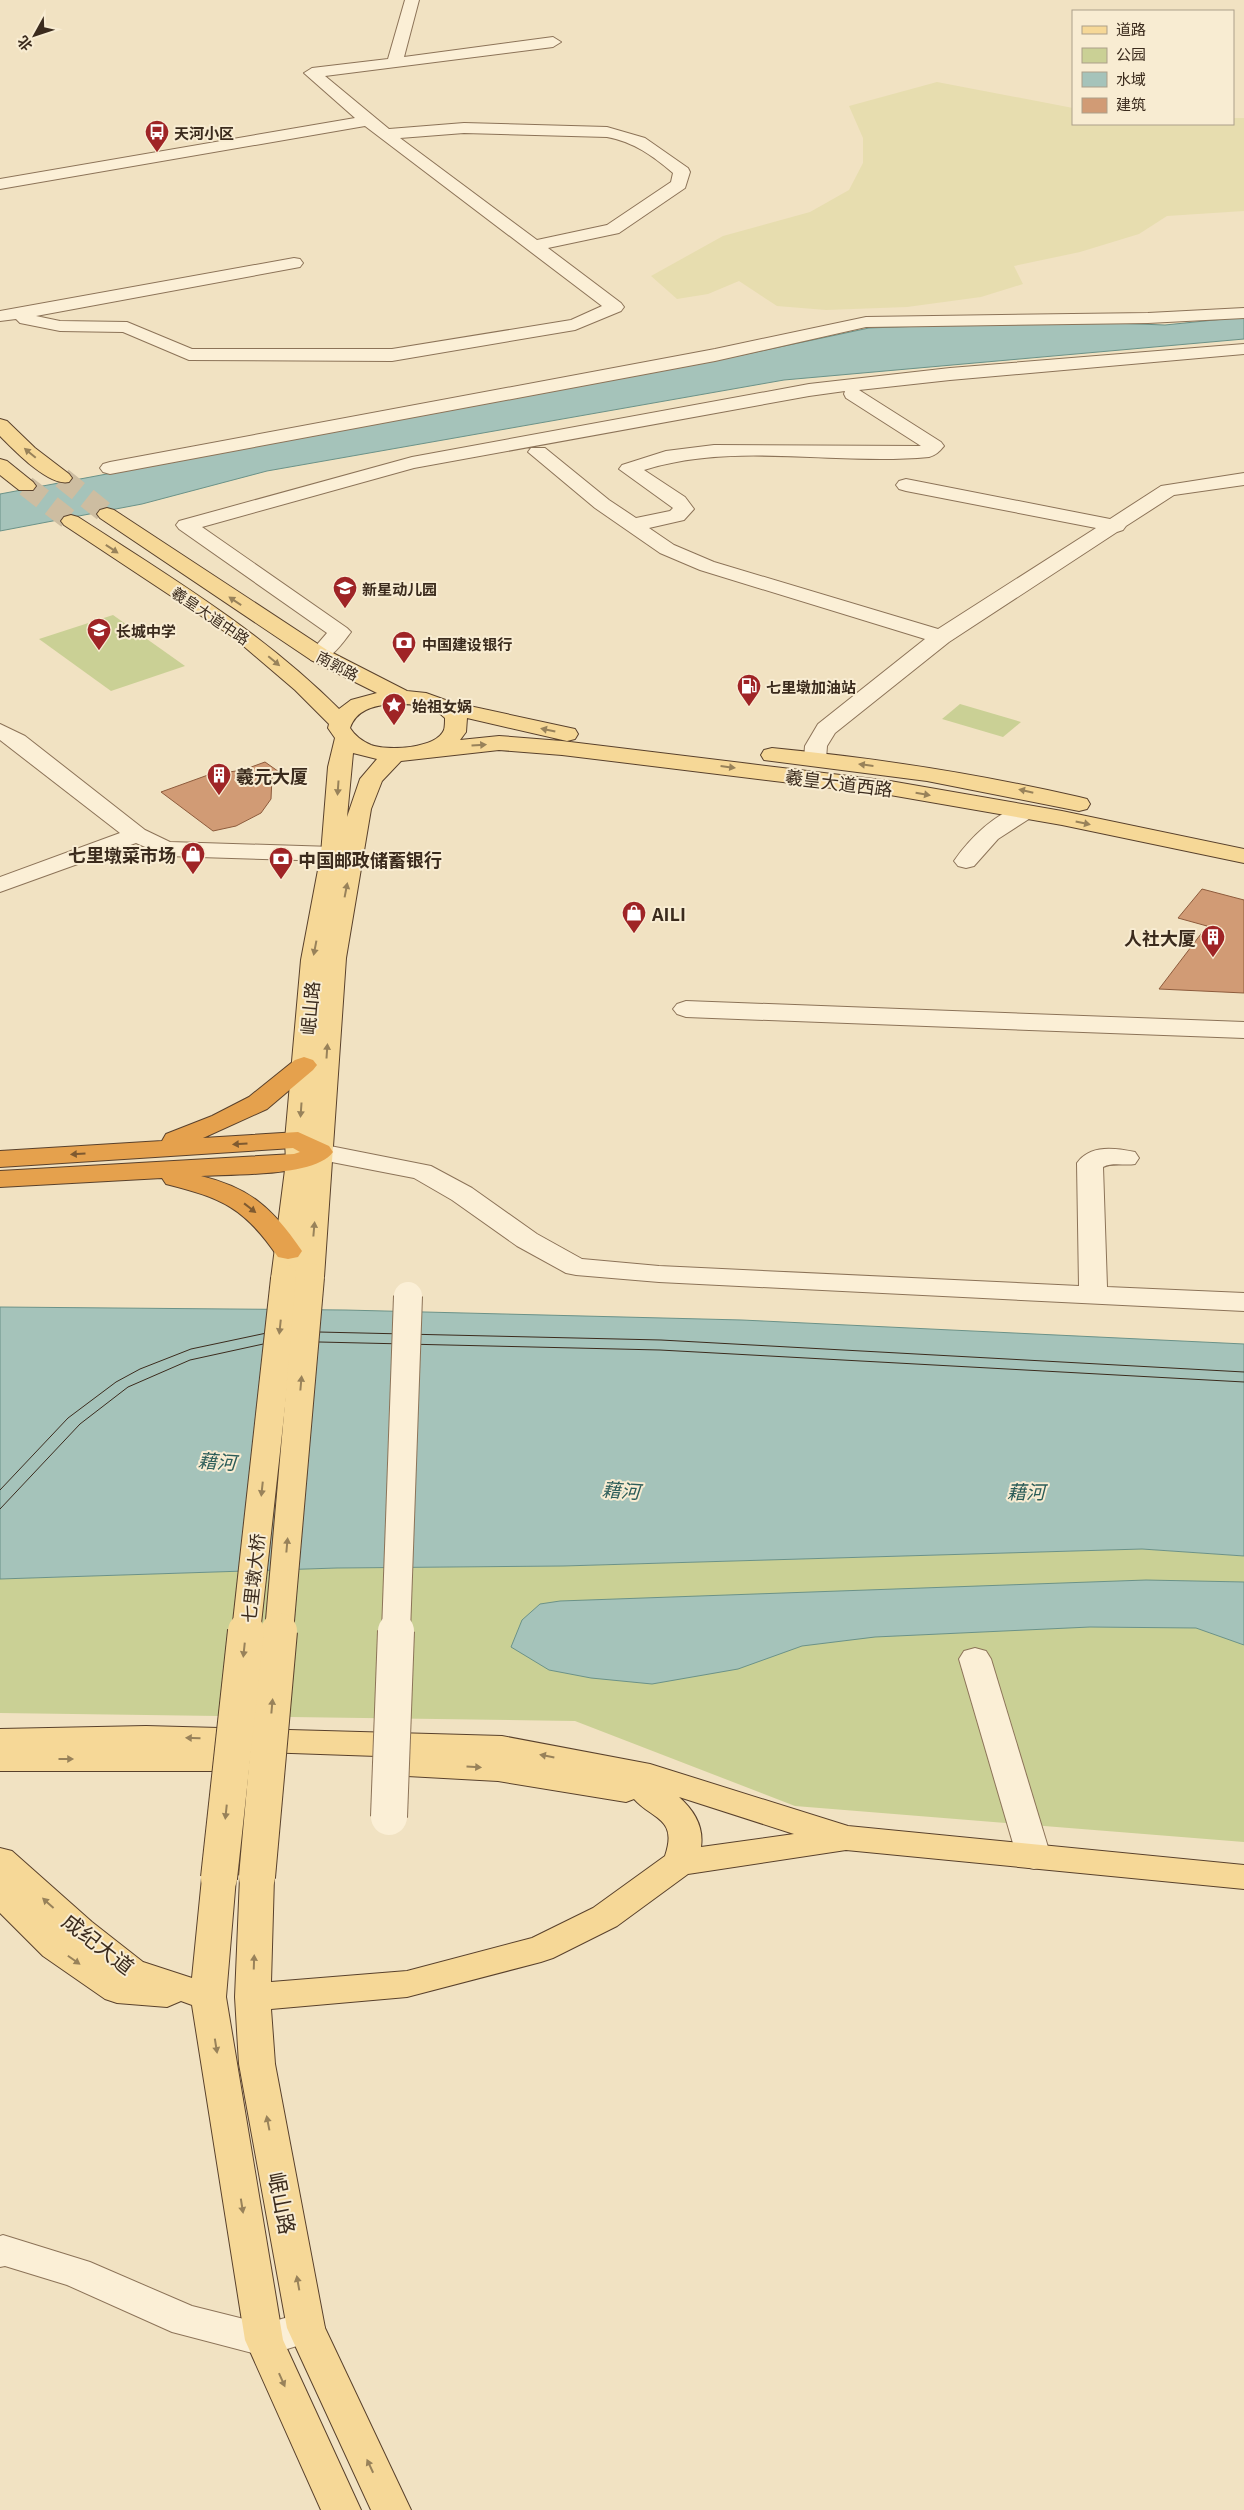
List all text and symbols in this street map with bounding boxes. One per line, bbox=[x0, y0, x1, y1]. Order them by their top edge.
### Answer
north arrow bbox=[10, 10, 60, 60]
legend bbox=[1072, 10, 1234, 125]
text: 道路 bbox=[1116, 18, 1146, 39]
text: 北 bbox=[12, 32, 36, 56]
text: 公园 bbox=[1116, 43, 1146, 64]
text: 水域 bbox=[1116, 68, 1146, 89]
text: 建筑 bbox=[1116, 93, 1146, 114]
bus stop icon: 天河小区 bbox=[144, 119, 170, 153]
place label: 天河小区 bbox=[174, 122, 234, 143]
one-way arrow bbox=[23, 447, 36, 458]
one-way arrow bbox=[105, 544, 119, 554]
school or university icon: 新星动儿园 bbox=[332, 575, 358, 609]
place label: 新星动儿园 bbox=[362, 578, 437, 599]
street label: 羲皇大道中路 bbox=[168, 581, 254, 649]
one-way arrow bbox=[228, 596, 242, 606]
school or university icon: 长城中学 bbox=[86, 617, 112, 651]
place label: 长城中学 bbox=[116, 620, 176, 641]
bank icon: 中国建设银行 bbox=[391, 630, 417, 664]
place label: 中国建设银行 bbox=[422, 633, 512, 654]
street label: 南郭路 bbox=[313, 645, 363, 685]
one-way arrow bbox=[267, 656, 280, 667]
fuel station icon: 七里墩加油站 bbox=[736, 673, 762, 707]
place label: 七里墩加油站 bbox=[766, 676, 856, 697]
place icon: 始祖女娲 bbox=[381, 692, 407, 726]
place label: 始祖女娲 bbox=[412, 695, 472, 716]
one-way arrow bbox=[541, 726, 556, 734]
one-way arrow bbox=[471, 740, 487, 748]
one-way arrow bbox=[858, 761, 874, 769]
building icon: 羲元大厦 bbox=[206, 762, 232, 796]
place label: 羲元大厦 bbox=[236, 762, 308, 788]
street label: 羲皇大道西路 bbox=[784, 763, 894, 801]
one-way arrow bbox=[720, 764, 736, 772]
one-way arrow bbox=[333, 780, 341, 796]
one-way arrow bbox=[1019, 787, 1034, 795]
one-way arrow bbox=[916, 790, 932, 798]
one-way arrow bbox=[1076, 819, 1091, 827]
place label: 七里墩菜市场 bbox=[68, 841, 176, 867]
shop icon: 七里墩菜市场 bbox=[180, 841, 206, 875]
bank icon: 中国邮政储蓄银行 bbox=[268, 846, 294, 880]
place label: 中国邮政储蓄银行 bbox=[298, 846, 442, 872]
one-way arrow bbox=[343, 882, 351, 898]
shop icon: AILI bbox=[621, 900, 647, 934]
place label: AILI bbox=[651, 900, 686, 926]
place label: 人社大厦 bbox=[1124, 924, 1196, 950]
building icon: 人社大厦 bbox=[1200, 924, 1226, 958]
one-way arrow bbox=[311, 941, 319, 956]
street label: 岷山路 bbox=[294, 980, 324, 1036]
one-way arrow bbox=[323, 1043, 331, 1059]
one-way arrow bbox=[296, 1102, 304, 1118]
one-way arrow bbox=[232, 1141, 248, 1149]
one-way arrow bbox=[69, 1151, 85, 1159]
one-way arrow bbox=[243, 1203, 257, 1213]
one-way arrow bbox=[311, 1221, 319, 1237]
one-way arrow bbox=[276, 1320, 284, 1336]
one-way arrow bbox=[297, 1374, 305, 1390]
water label: 藉河 bbox=[197, 1445, 241, 1475]
water label: 藉河 bbox=[601, 1474, 645, 1504]
water label: 藉河 bbox=[1007, 1477, 1049, 1504]
one-way arrow bbox=[258, 1481, 266, 1497]
street label: 七里墩大桥 bbox=[234, 1532, 270, 1624]
one-way arrow bbox=[283, 1536, 291, 1552]
one-way arrow bbox=[240, 1643, 248, 1659]
one-way arrow bbox=[268, 1698, 276, 1714]
one-way arrow bbox=[185, 1734, 201, 1742]
one-way arrow bbox=[539, 1752, 555, 1760]
one-way arrow bbox=[58, 1755, 74, 1763]
one-way arrow bbox=[466, 1764, 482, 1772]
one-way arrow bbox=[222, 1804, 230, 1820]
one-way arrow bbox=[43, 1897, 55, 1909]
street label: 成纪大道 bbox=[57, 1905, 141, 1981]
one-way arrow bbox=[251, 1954, 259, 1970]
one-way arrow bbox=[67, 1955, 81, 1965]
one-way arrow bbox=[212, 2038, 220, 2054]
one-way arrow bbox=[263, 2115, 271, 2131]
street label: 岷山路 bbox=[262, 2169, 304, 2237]
one-way arrow bbox=[238, 2198, 246, 2214]
one-way arrow bbox=[294, 2276, 302, 2291]
one-way arrow bbox=[279, 2373, 287, 2387]
one-way arrow bbox=[366, 2459, 374, 2473]

